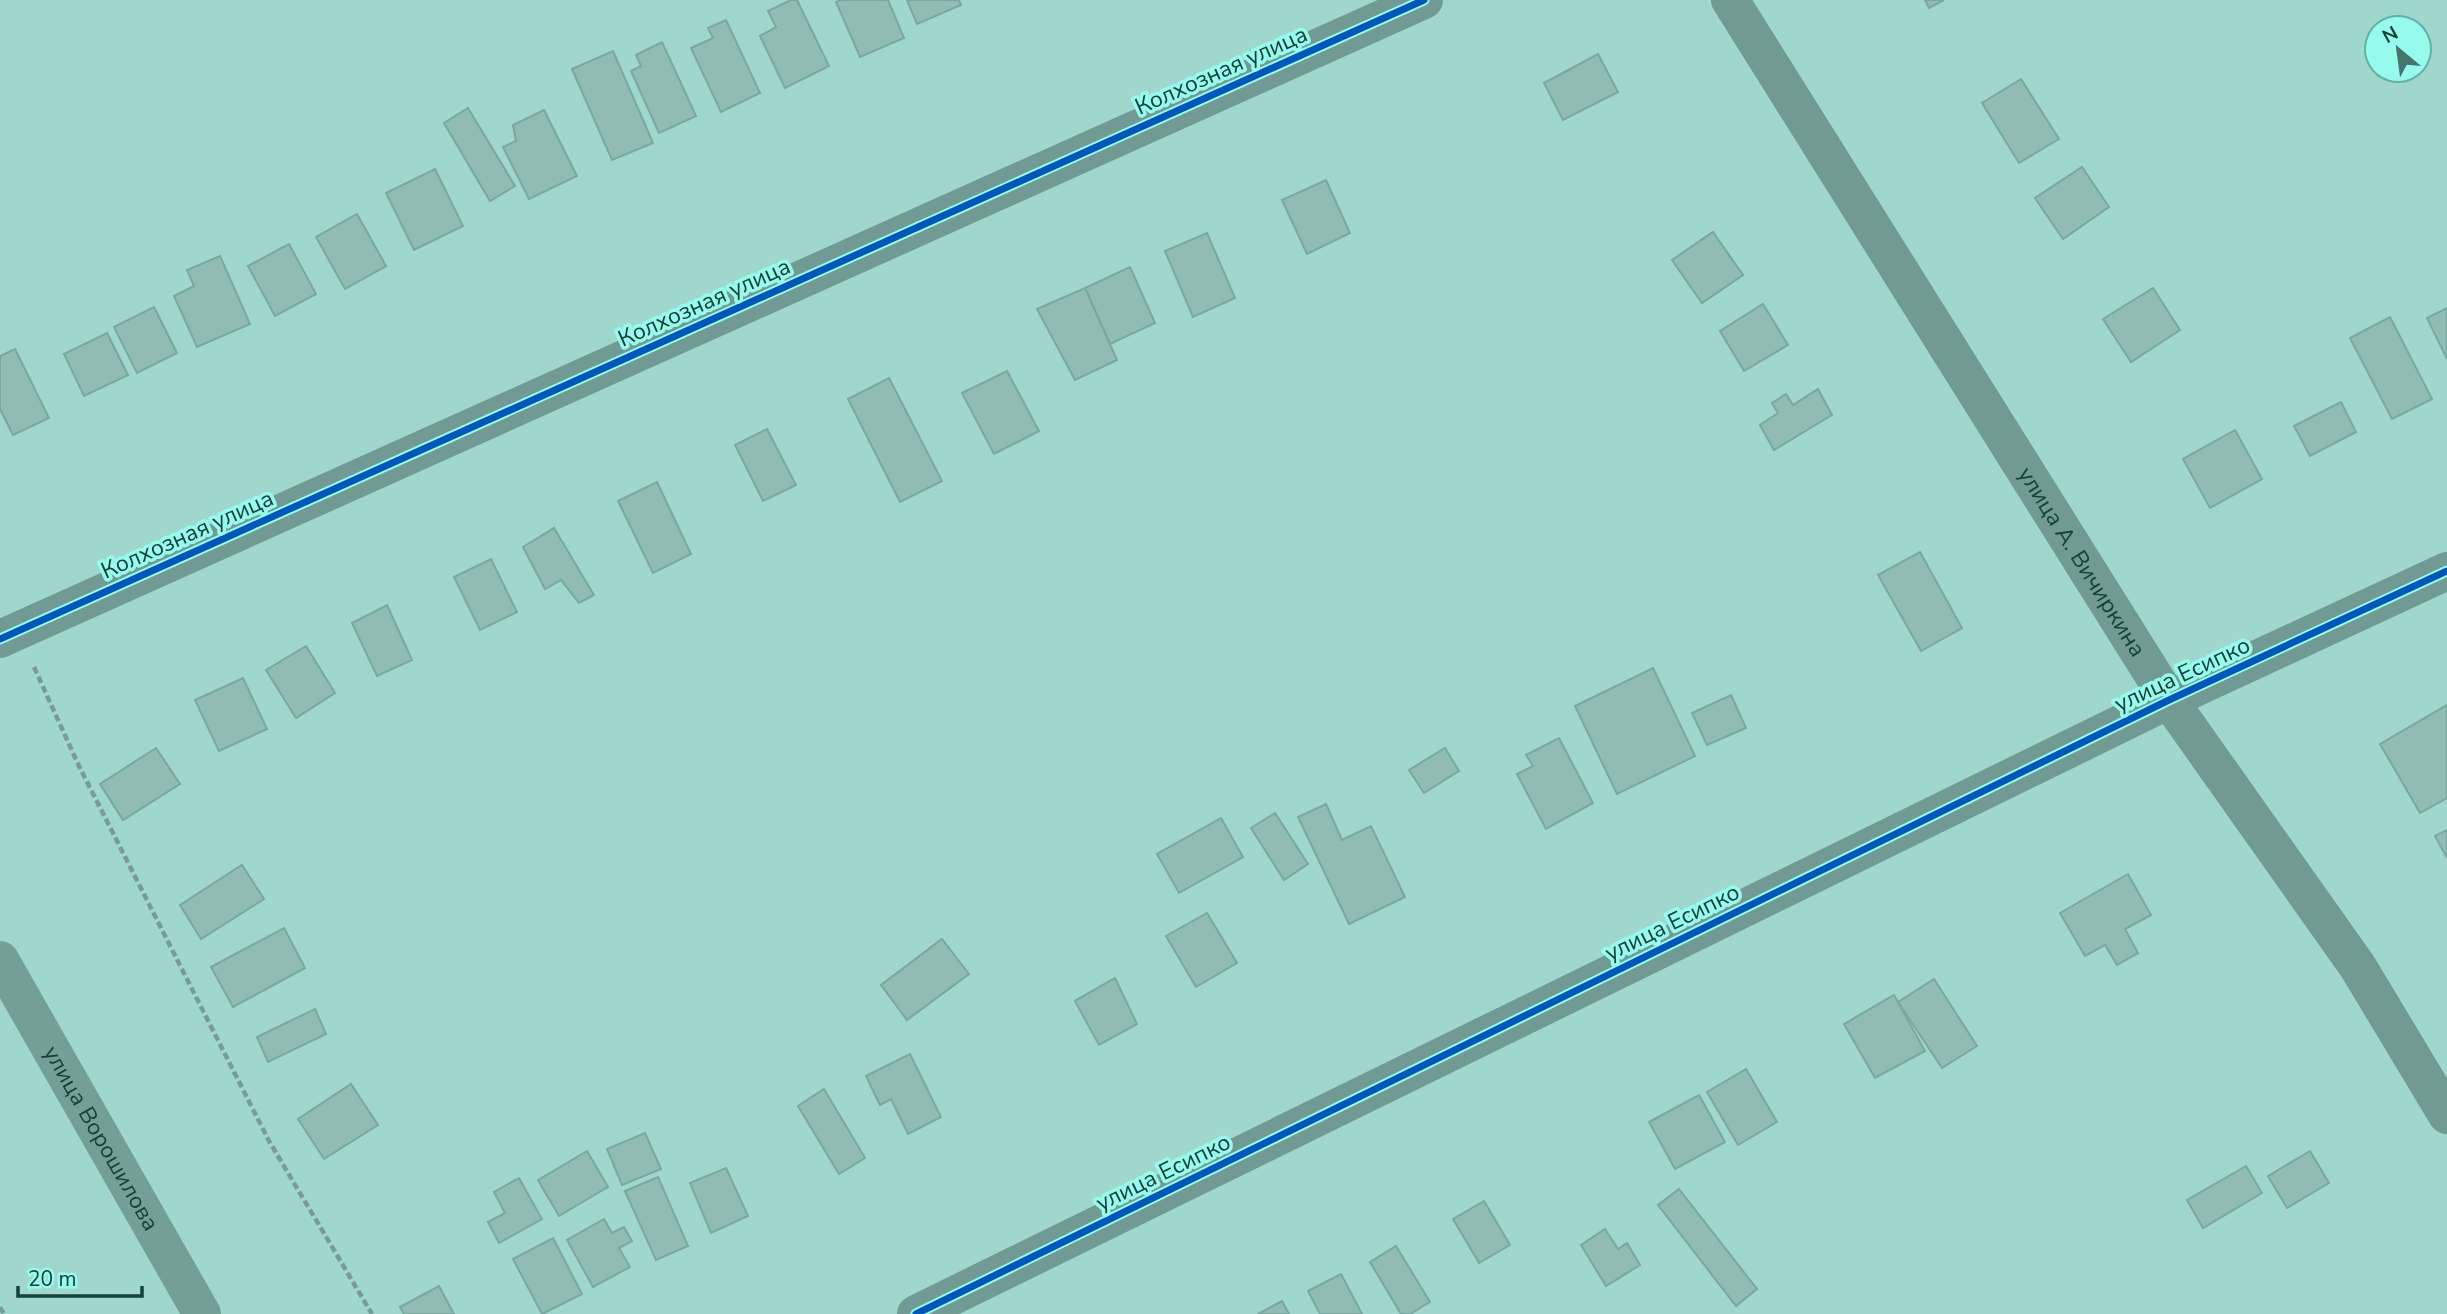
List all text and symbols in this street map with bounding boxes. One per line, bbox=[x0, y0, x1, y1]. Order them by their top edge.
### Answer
north arrow bbox=[2363, 14, 2433, 84]
street label: Колхозная улица bbox=[1130, 19, 1312, 122]
text: N bbox=[2378, 20, 2403, 50]
street label: Колхозная улица bbox=[613, 251, 795, 354]
street label: улица А. Вичиркина bbox=[2011, 461, 2153, 663]
street label: Колхозная улица bbox=[96, 483, 278, 586]
street label: улица Есипко bbox=[2109, 629, 2255, 719]
street label: улица Есипко bbox=[1600, 876, 1745, 968]
street label: улица Ворошилова bbox=[36, 1040, 166, 1237]
street label: улица Есипко bbox=[1091, 1126, 1236, 1218]
scale bar bbox=[18, 1254, 142, 1298]
text: 20 m bbox=[28, 1265, 77, 1293]

